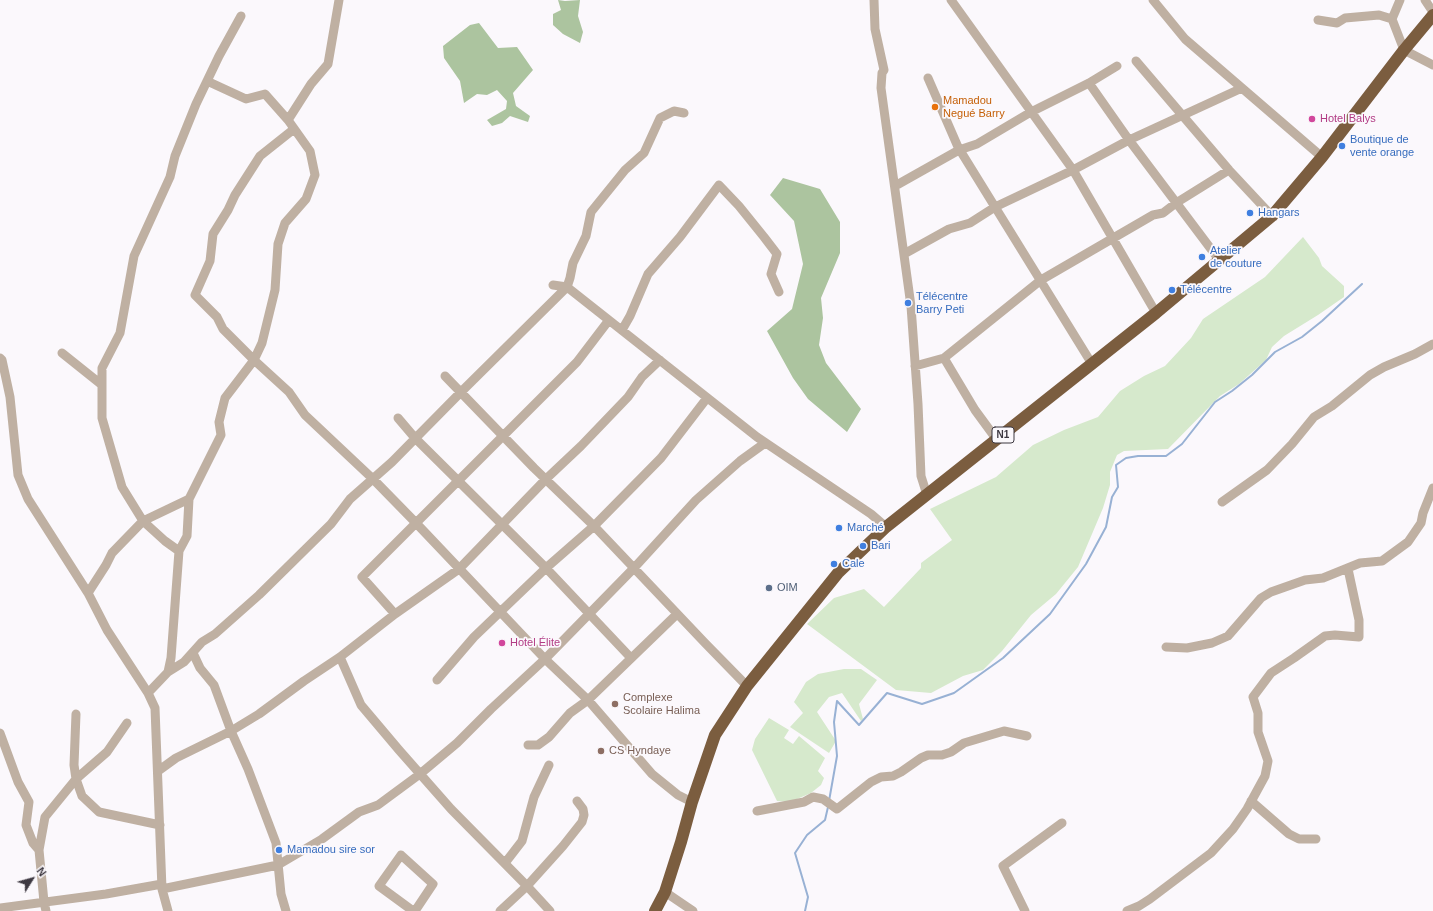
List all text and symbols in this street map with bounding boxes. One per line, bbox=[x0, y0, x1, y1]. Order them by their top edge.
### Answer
place label: Mamadou Negué Barry bbox=[943, 94, 1005, 120]
marker: Mamadou Negué Barry bbox=[930, 102, 940, 112]
place label: Hotel Balys bbox=[1320, 112, 1376, 126]
marker: Hotel Balys bbox=[1307, 114, 1317, 124]
place label: Boutique de vente orange bbox=[1350, 133, 1414, 159]
marker: Boutique de vente orange bbox=[1337, 141, 1347, 151]
place label: Hangars bbox=[1258, 206, 1300, 220]
marker: Hangars bbox=[1245, 208, 1255, 218]
place label: Atelier de couture bbox=[1210, 244, 1262, 270]
marker: Atelier de couture bbox=[1197, 252, 1207, 262]
place label: Télécentre bbox=[1180, 283, 1232, 297]
marker: Télécentre bbox=[1167, 285, 1177, 295]
place label: Télécentre Barry Peti bbox=[916, 290, 968, 316]
marker: Télécentre Barry Peti bbox=[903, 298, 913, 308]
road number: N1 bbox=[992, 427, 1014, 443]
place label: Marché bbox=[847, 521, 884, 535]
marker: Marché bbox=[834, 523, 844, 533]
place label: Bari bbox=[871, 539, 891, 553]
marker: Bari bbox=[858, 541, 868, 551]
place label: Cale bbox=[842, 557, 865, 571]
marker: Cale bbox=[829, 559, 839, 569]
place label: OIM bbox=[777, 581, 798, 595]
marker: OIM bbox=[764, 583, 774, 593]
place label: Hotel Élite bbox=[510, 636, 560, 650]
marker: Hotel Élite bbox=[497, 638, 507, 648]
place label: Complexe Scolaire Halima bbox=[623, 691, 700, 717]
marker: Complexe Scolaire Halima bbox=[610, 699, 620, 709]
place label: CS Hyndaye bbox=[609, 744, 671, 758]
marker: CS Hyndaye bbox=[596, 746, 606, 756]
place label: Mamadou sire sor bbox=[287, 843, 375, 857]
marker: Mamadou sire sor bbox=[274, 845, 284, 855]
north arrow bbox=[12, 859, 52, 899]
text: N bbox=[34, 865, 49, 879]

